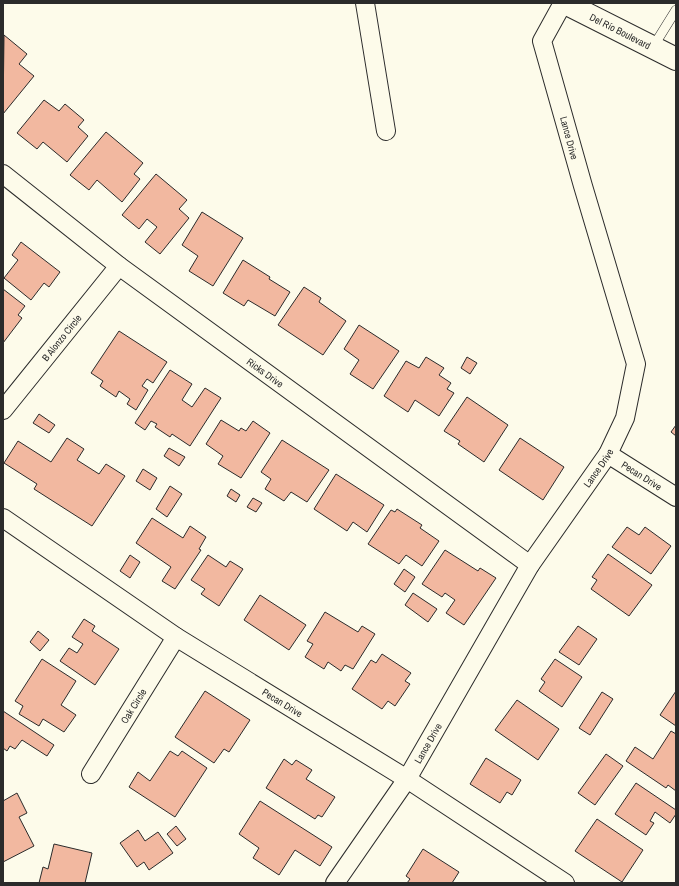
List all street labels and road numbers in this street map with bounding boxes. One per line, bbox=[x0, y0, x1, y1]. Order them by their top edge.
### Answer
street label: Del Río Boulevard bbox=[588, 10, 653, 52]
street label: Lance Drive bbox=[557, 115, 581, 161]
street label: B Alonzo Circle bbox=[39, 311, 84, 364]
street label: Ricks Drive bbox=[244, 355, 287, 390]
street label: Lance Drive bbox=[580, 446, 616, 490]
street label: Pecan Drive bbox=[619, 458, 665, 493]
street label: Pecan Drive bbox=[260, 685, 306, 720]
street label: Oak Circle bbox=[117, 686, 149, 726]
street label: Lance Drive bbox=[411, 720, 445, 765]

